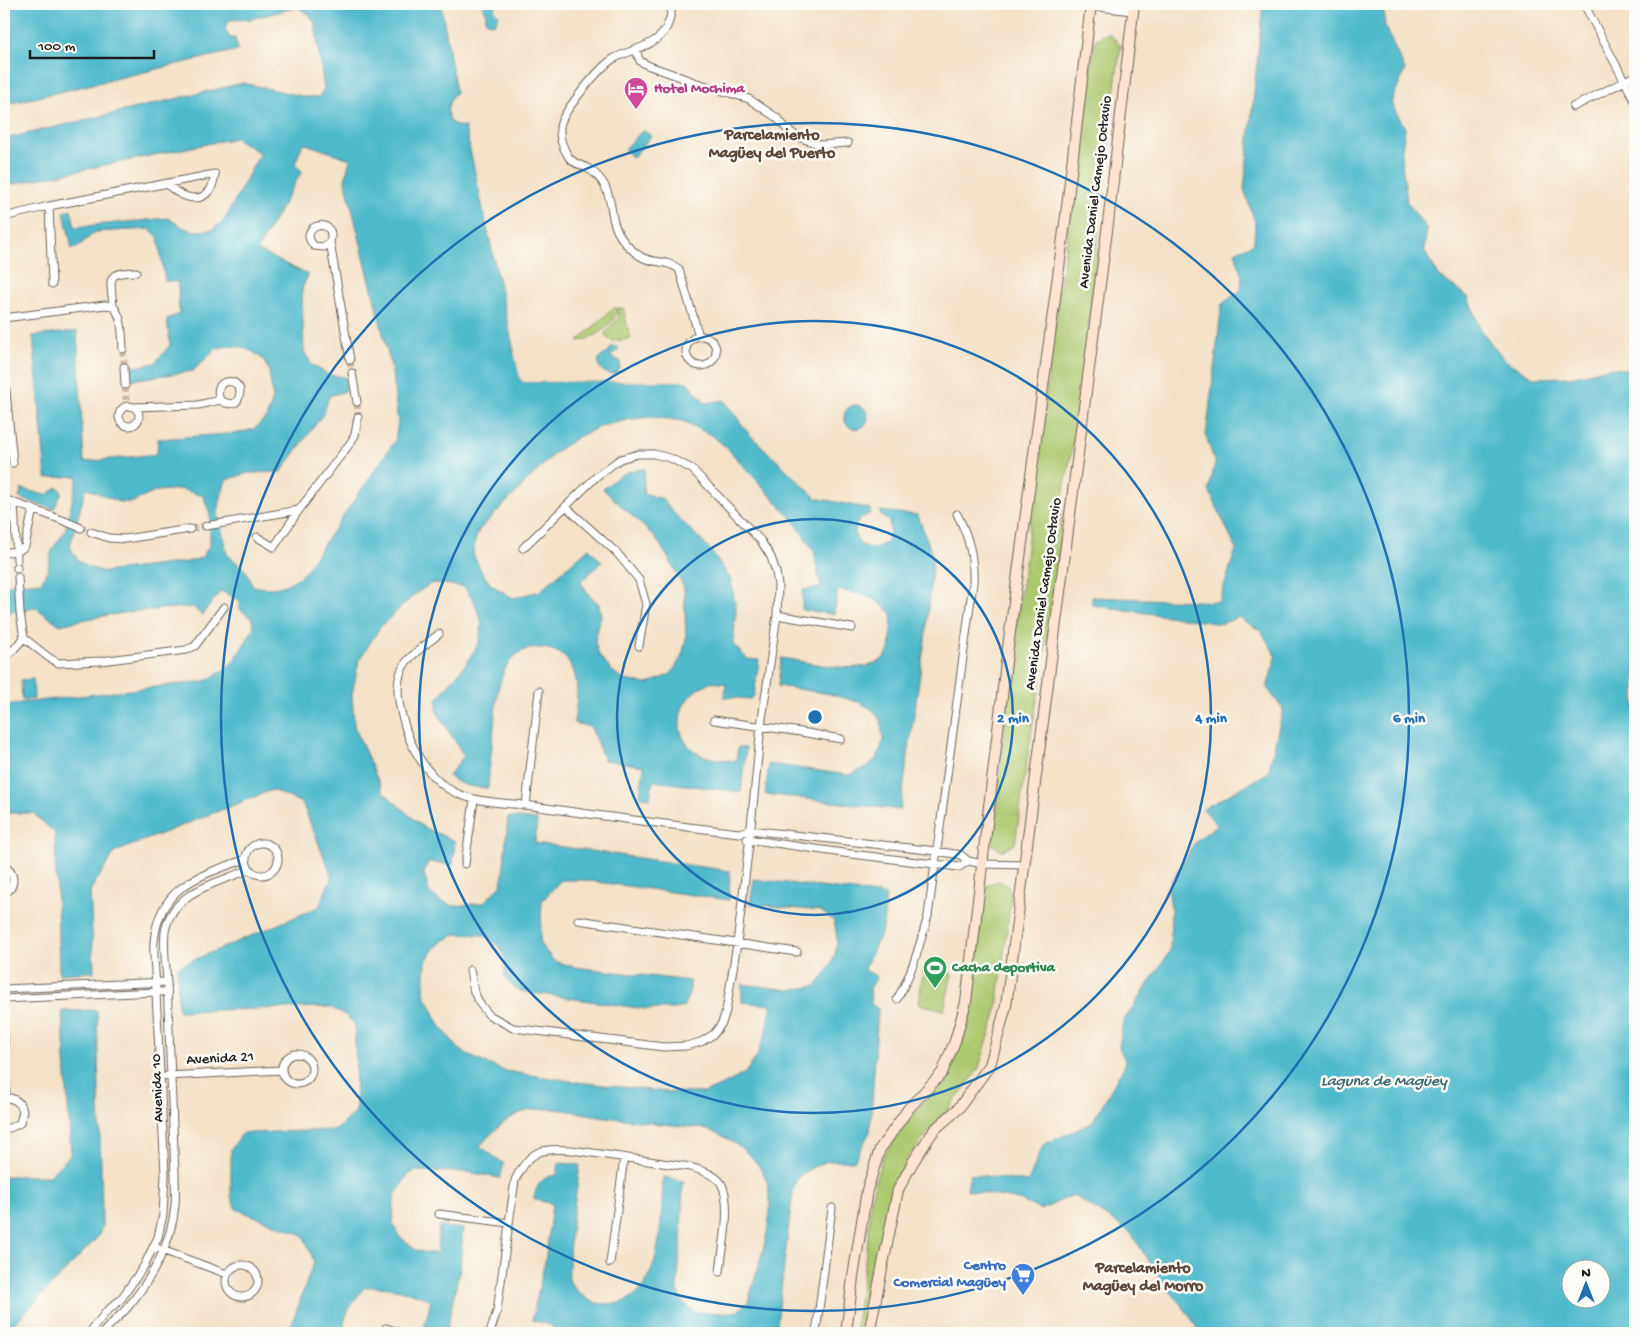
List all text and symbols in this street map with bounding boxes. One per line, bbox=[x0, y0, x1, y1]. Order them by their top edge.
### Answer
scale bar bbox=[30, 28, 154, 60]
text: 100 m bbox=[37, 38, 76, 56]
hotel icon: Hotel Mochima bbox=[623, 76, 649, 110]
place label: Hotel Mochima bbox=[654, 80, 745, 98]
street label: Avenida Daniel Camejo Octavio bbox=[1075, 94, 1117, 289]
district label: Parcelamiento Magüey del Puerto bbox=[709, 127, 836, 164]
street label: Avenida Daniel Camejo Octavio bbox=[1022, 496, 1066, 691]
centre of rings bbox=[806, 708, 824, 726]
text: 2 min bbox=[997, 710, 1030, 728]
text: 4 min bbox=[1194, 710, 1228, 728]
text: 6 min bbox=[1393, 710, 1426, 728]
sports icon: Cacha deportiva bbox=[922, 955, 948, 989]
place label: Cacha deportiva bbox=[951, 959, 1055, 977]
street label: Avenida 21 bbox=[186, 1048, 254, 1070]
street label: Avenida 10 bbox=[148, 1053, 168, 1123]
water label: Laguna de Magüey bbox=[1321, 1073, 1448, 1092]
place label: Centro Comercial Magüey bbox=[892, 1257, 1007, 1292]
district label: Parcelamiento Magüey del Morro bbox=[1083, 1260, 1204, 1297]
north arrow bbox=[1562, 1260, 1612, 1310]
supermarket icon: Centro Comercial Magüey bbox=[1010, 1262, 1036, 1296]
text: N bbox=[1581, 1265, 1591, 1282]

